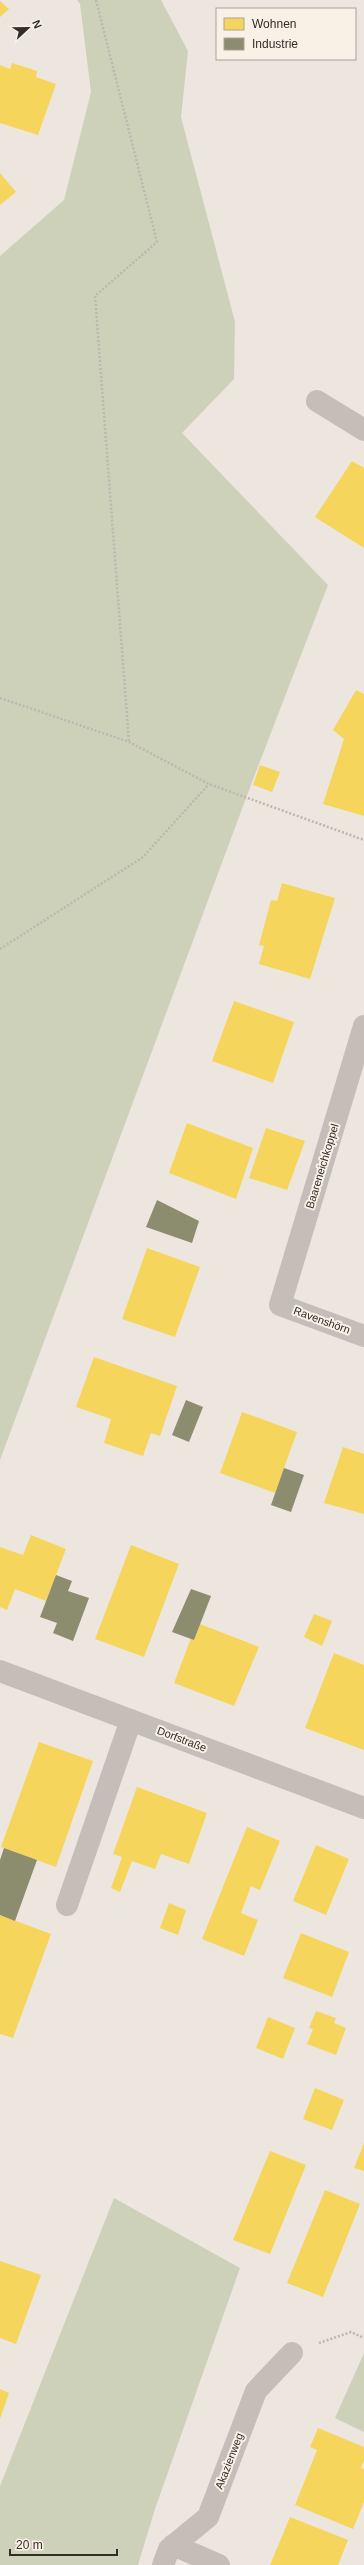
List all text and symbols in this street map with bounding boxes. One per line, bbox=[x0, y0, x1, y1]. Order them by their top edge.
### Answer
north arrow bbox=[8, 8, 48, 48]
legend bbox=[216, 8, 356, 60]
text: Wohnen bbox=[252, 17, 296, 31]
text: N bbox=[30, 18, 44, 30]
text: Industrie bbox=[252, 37, 298, 51]
street label: Baareneichkoppel bbox=[303, 1122, 341, 1210]
street label: Ravenshörn bbox=[292, 1304, 352, 1336]
street label: Dorfstraße bbox=[156, 1724, 208, 1754]
street label: Akazienweg bbox=[213, 2431, 245, 2491]
scale bar bbox=[10, 2531, 117, 2557]
text: 20 m bbox=[16, 2538, 43, 2552]

